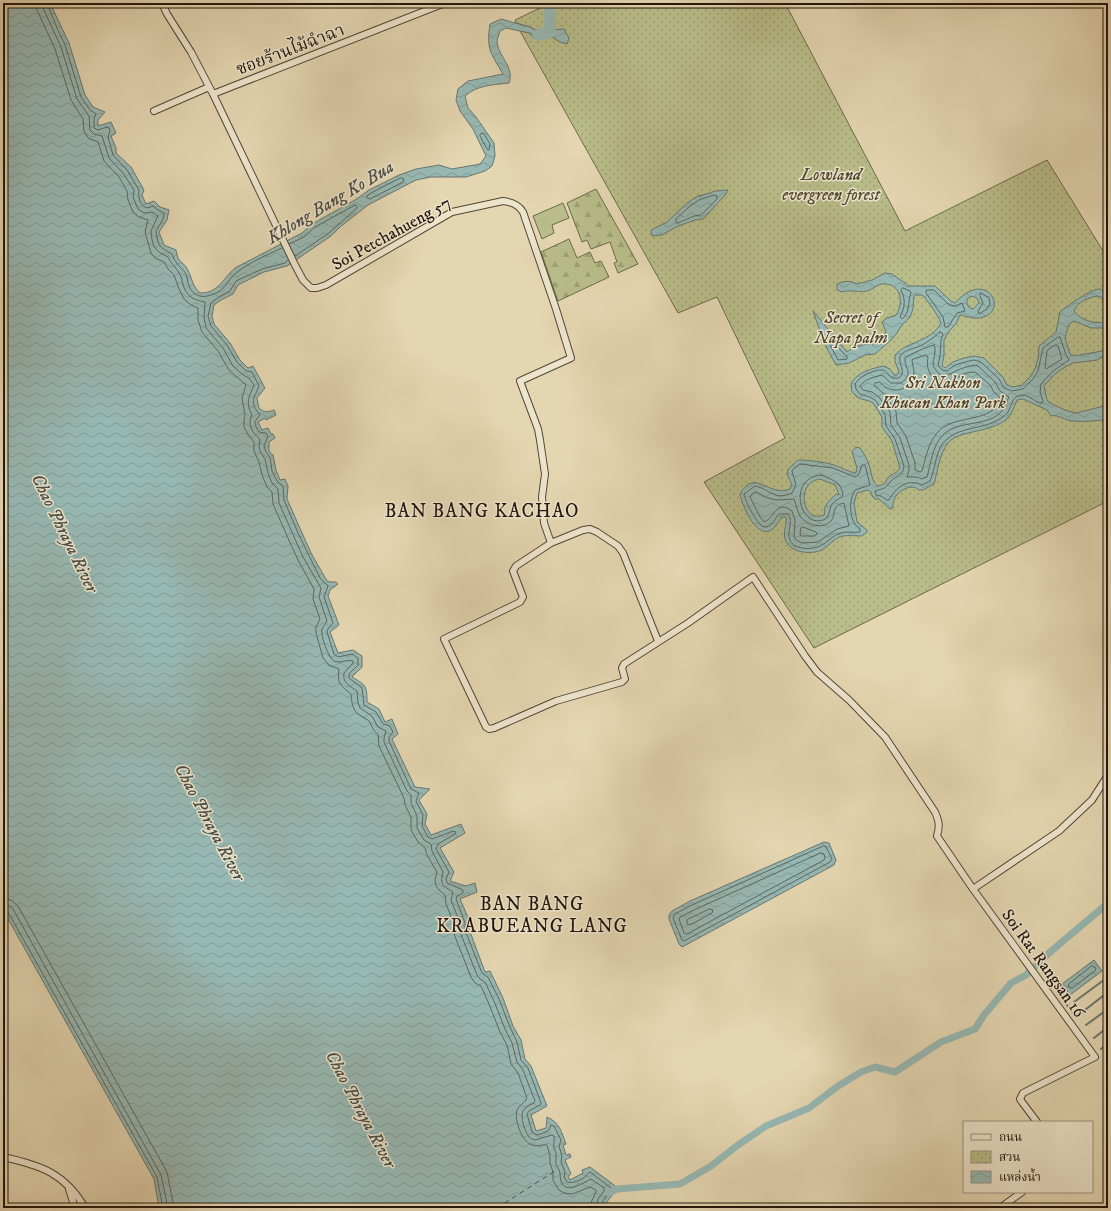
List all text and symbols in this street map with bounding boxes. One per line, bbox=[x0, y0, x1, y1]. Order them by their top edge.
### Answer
street label: ซอยร้านไม้ฉำฉา bbox=[232, 17, 348, 81]
water label: Khlong Bang Ko Bua bbox=[262, 156, 398, 250]
park label: Lowland evergreen forest bbox=[782, 164, 882, 206]
street label: Soi Petchahueng 57 bbox=[328, 192, 455, 276]
park label: Secret of Napa palm bbox=[813, 307, 888, 349]
park label: Sri Nakhon Khuean Khan Park bbox=[879, 372, 1006, 414]
water label: Chao Phraya River bbox=[26, 470, 103, 598]
district label: BAN BANG KACHAO bbox=[385, 500, 579, 523]
water label: Chao Phraya River bbox=[169, 760, 250, 886]
district label: BAN BANG KRABUEANG LANG bbox=[436, 893, 628, 938]
street label: Soi Rat Rangsan 16 bbox=[996, 905, 1091, 1023]
water label: Chao Phraya River bbox=[320, 1047, 401, 1173]
legend bbox=[963, 1121, 1093, 1193]
text: ถนน bbox=[999, 1130, 1022, 1145]
text: สวน bbox=[999, 1150, 1021, 1165]
text: แหล่งน้ำ bbox=[999, 1168, 1041, 1185]

